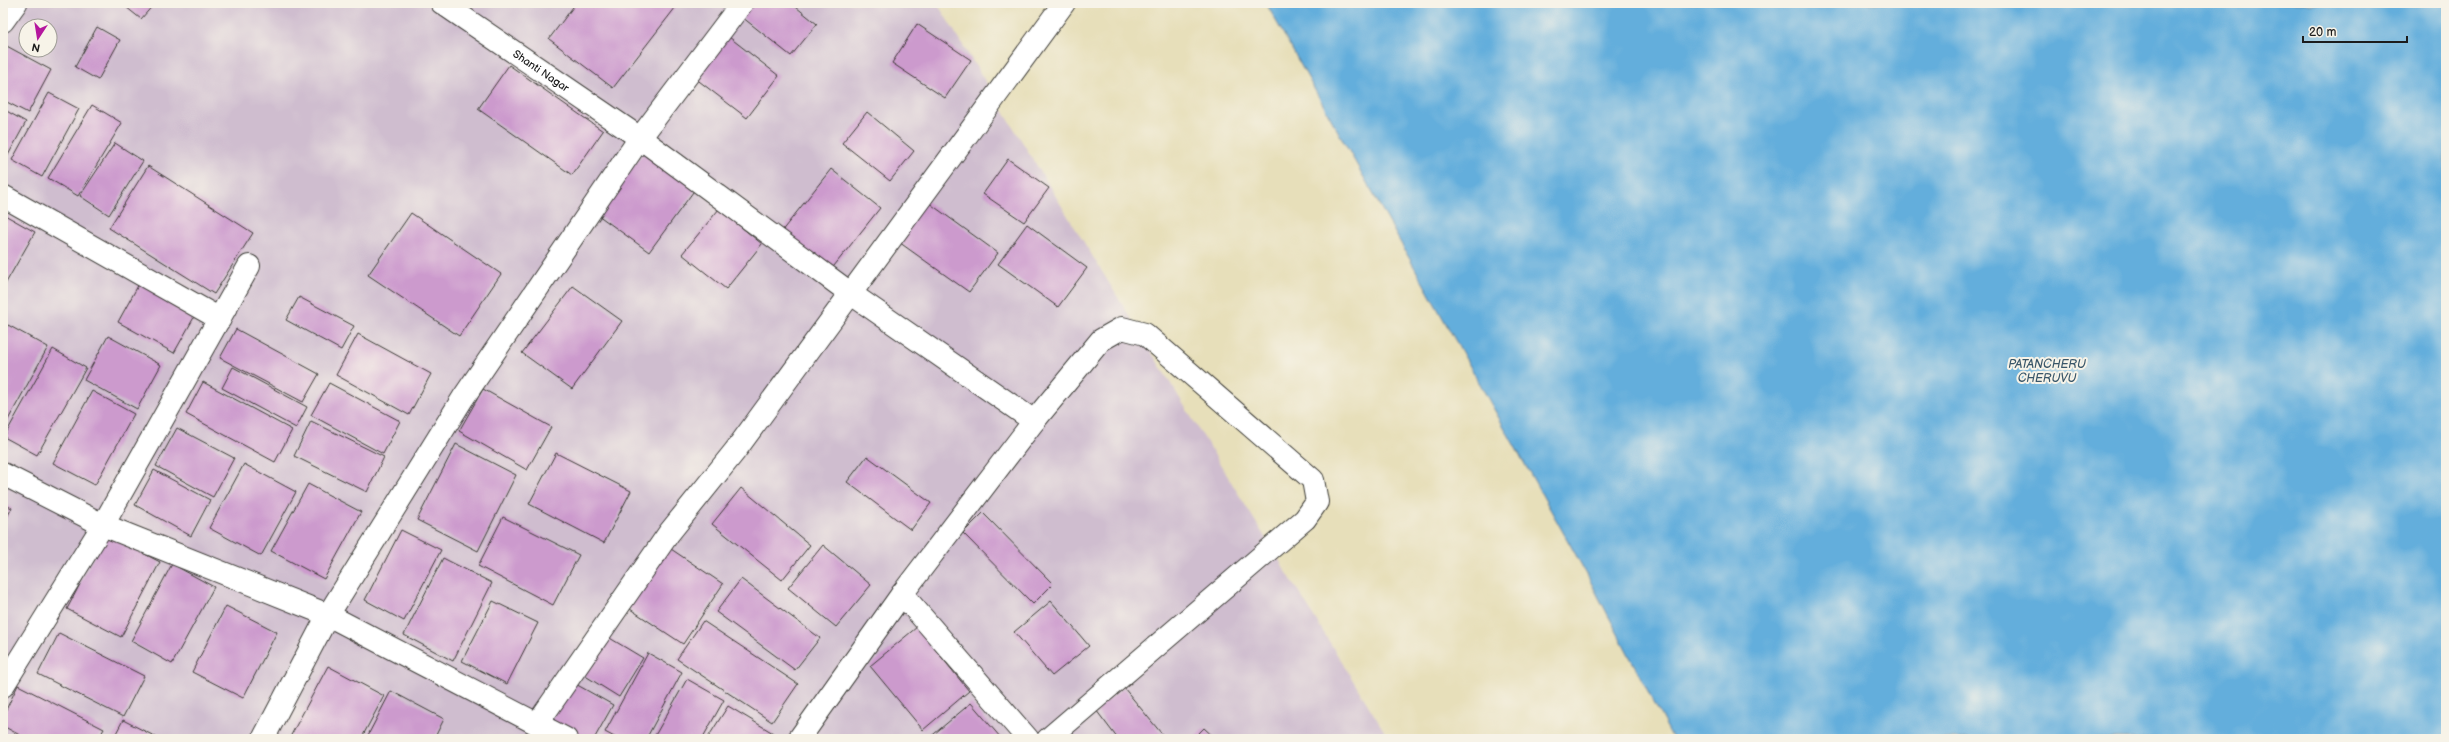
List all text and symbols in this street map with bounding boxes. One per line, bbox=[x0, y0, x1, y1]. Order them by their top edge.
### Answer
north arrow bbox=[18, 18, 58, 58]
scale bar bbox=[2303, 18, 2407, 44]
text: 20 m bbox=[2309, 25, 2336, 40]
text: N bbox=[31, 40, 41, 55]
street label: Shanti Nagar bbox=[510, 47, 572, 95]
water label: PATANCHERU CHERUVU bbox=[2008, 357, 2086, 386]

